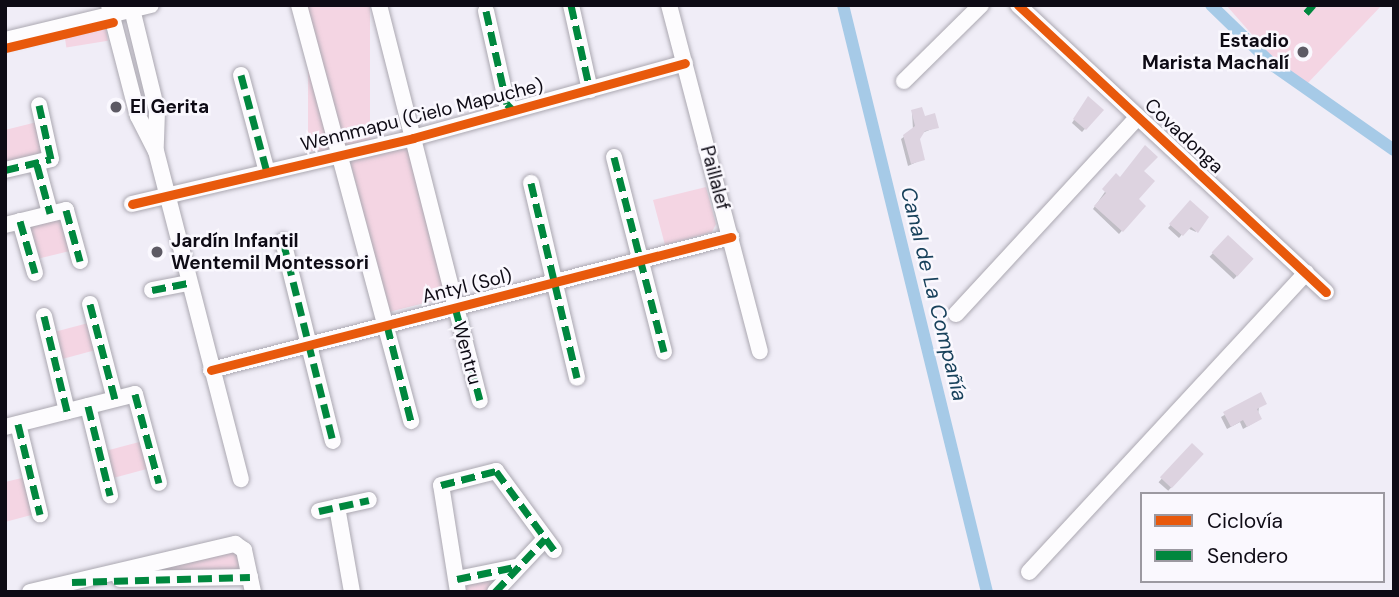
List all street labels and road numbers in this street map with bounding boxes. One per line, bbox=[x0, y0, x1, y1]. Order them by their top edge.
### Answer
street label: Wennmapu (Cielo Mapuche) bbox=[298, 74, 546, 156]
street label: Covadonga bbox=[1140, 94, 1228, 178]
street label: Paillalef bbox=[695, 143, 735, 213]
street label: Antyl (Sol) bbox=[420, 264, 514, 308]
street label: Wentru bbox=[448, 319, 486, 387]

